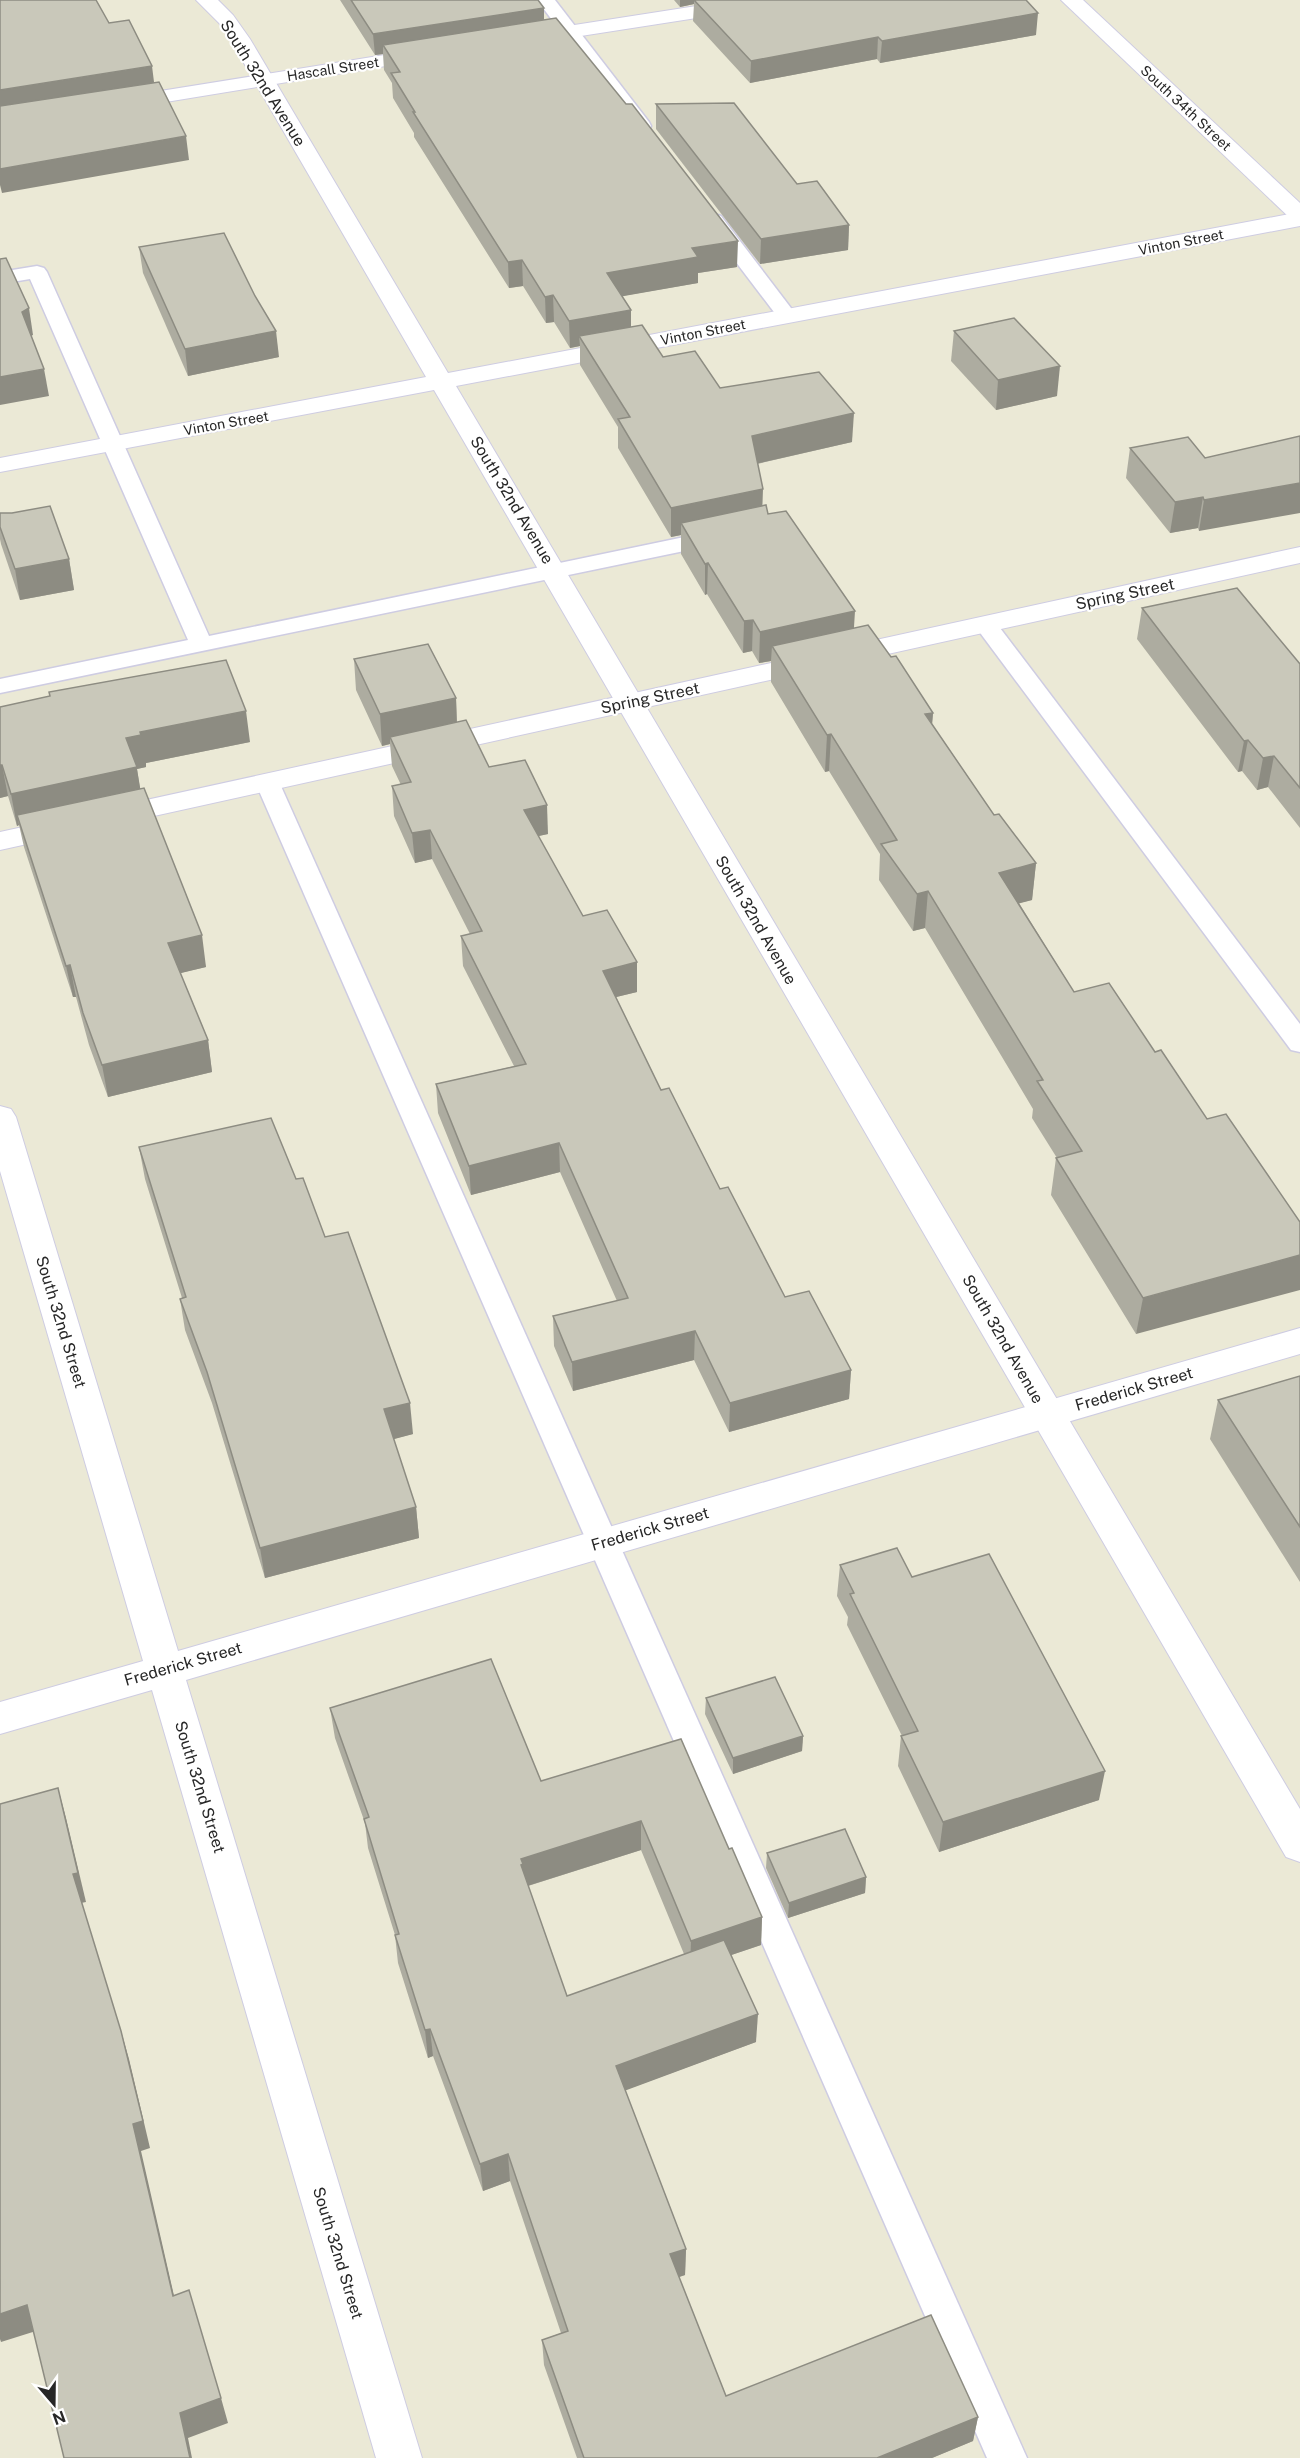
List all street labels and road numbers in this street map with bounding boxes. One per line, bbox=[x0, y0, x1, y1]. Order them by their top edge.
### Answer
street label: South 32nd Avenue bbox=[216, 16, 310, 150]
street label: Hascall Street bbox=[286, 54, 380, 84]
street label: South 34th Street bbox=[1137, 62, 1235, 154]
street label: Vinton Street bbox=[1137, 226, 1225, 258]
street label: Vinton Street bbox=[659, 316, 747, 348]
street label: Vinton Street bbox=[182, 408, 270, 438]
street label: South 32nd Avenue bbox=[466, 433, 558, 567]
street label: Spring Street bbox=[1074, 574, 1176, 614]
street label: Spring Street bbox=[599, 678, 701, 718]
street label: South 32nd Avenue bbox=[711, 852, 801, 988]
street label: South 32nd Street bbox=[32, 1254, 90, 1390]
street label: South 32nd Avenue bbox=[958, 1271, 1048, 1407]
street label: Frederick Street bbox=[1073, 1363, 1195, 1415]
street label: Frederick Street bbox=[589, 1503, 711, 1555]
street label: Frederick Street bbox=[122, 1638, 244, 1690]
street label: South 32nd Street bbox=[171, 1719, 229, 1855]
street label: South 32nd Street bbox=[309, 2185, 367, 2321]

